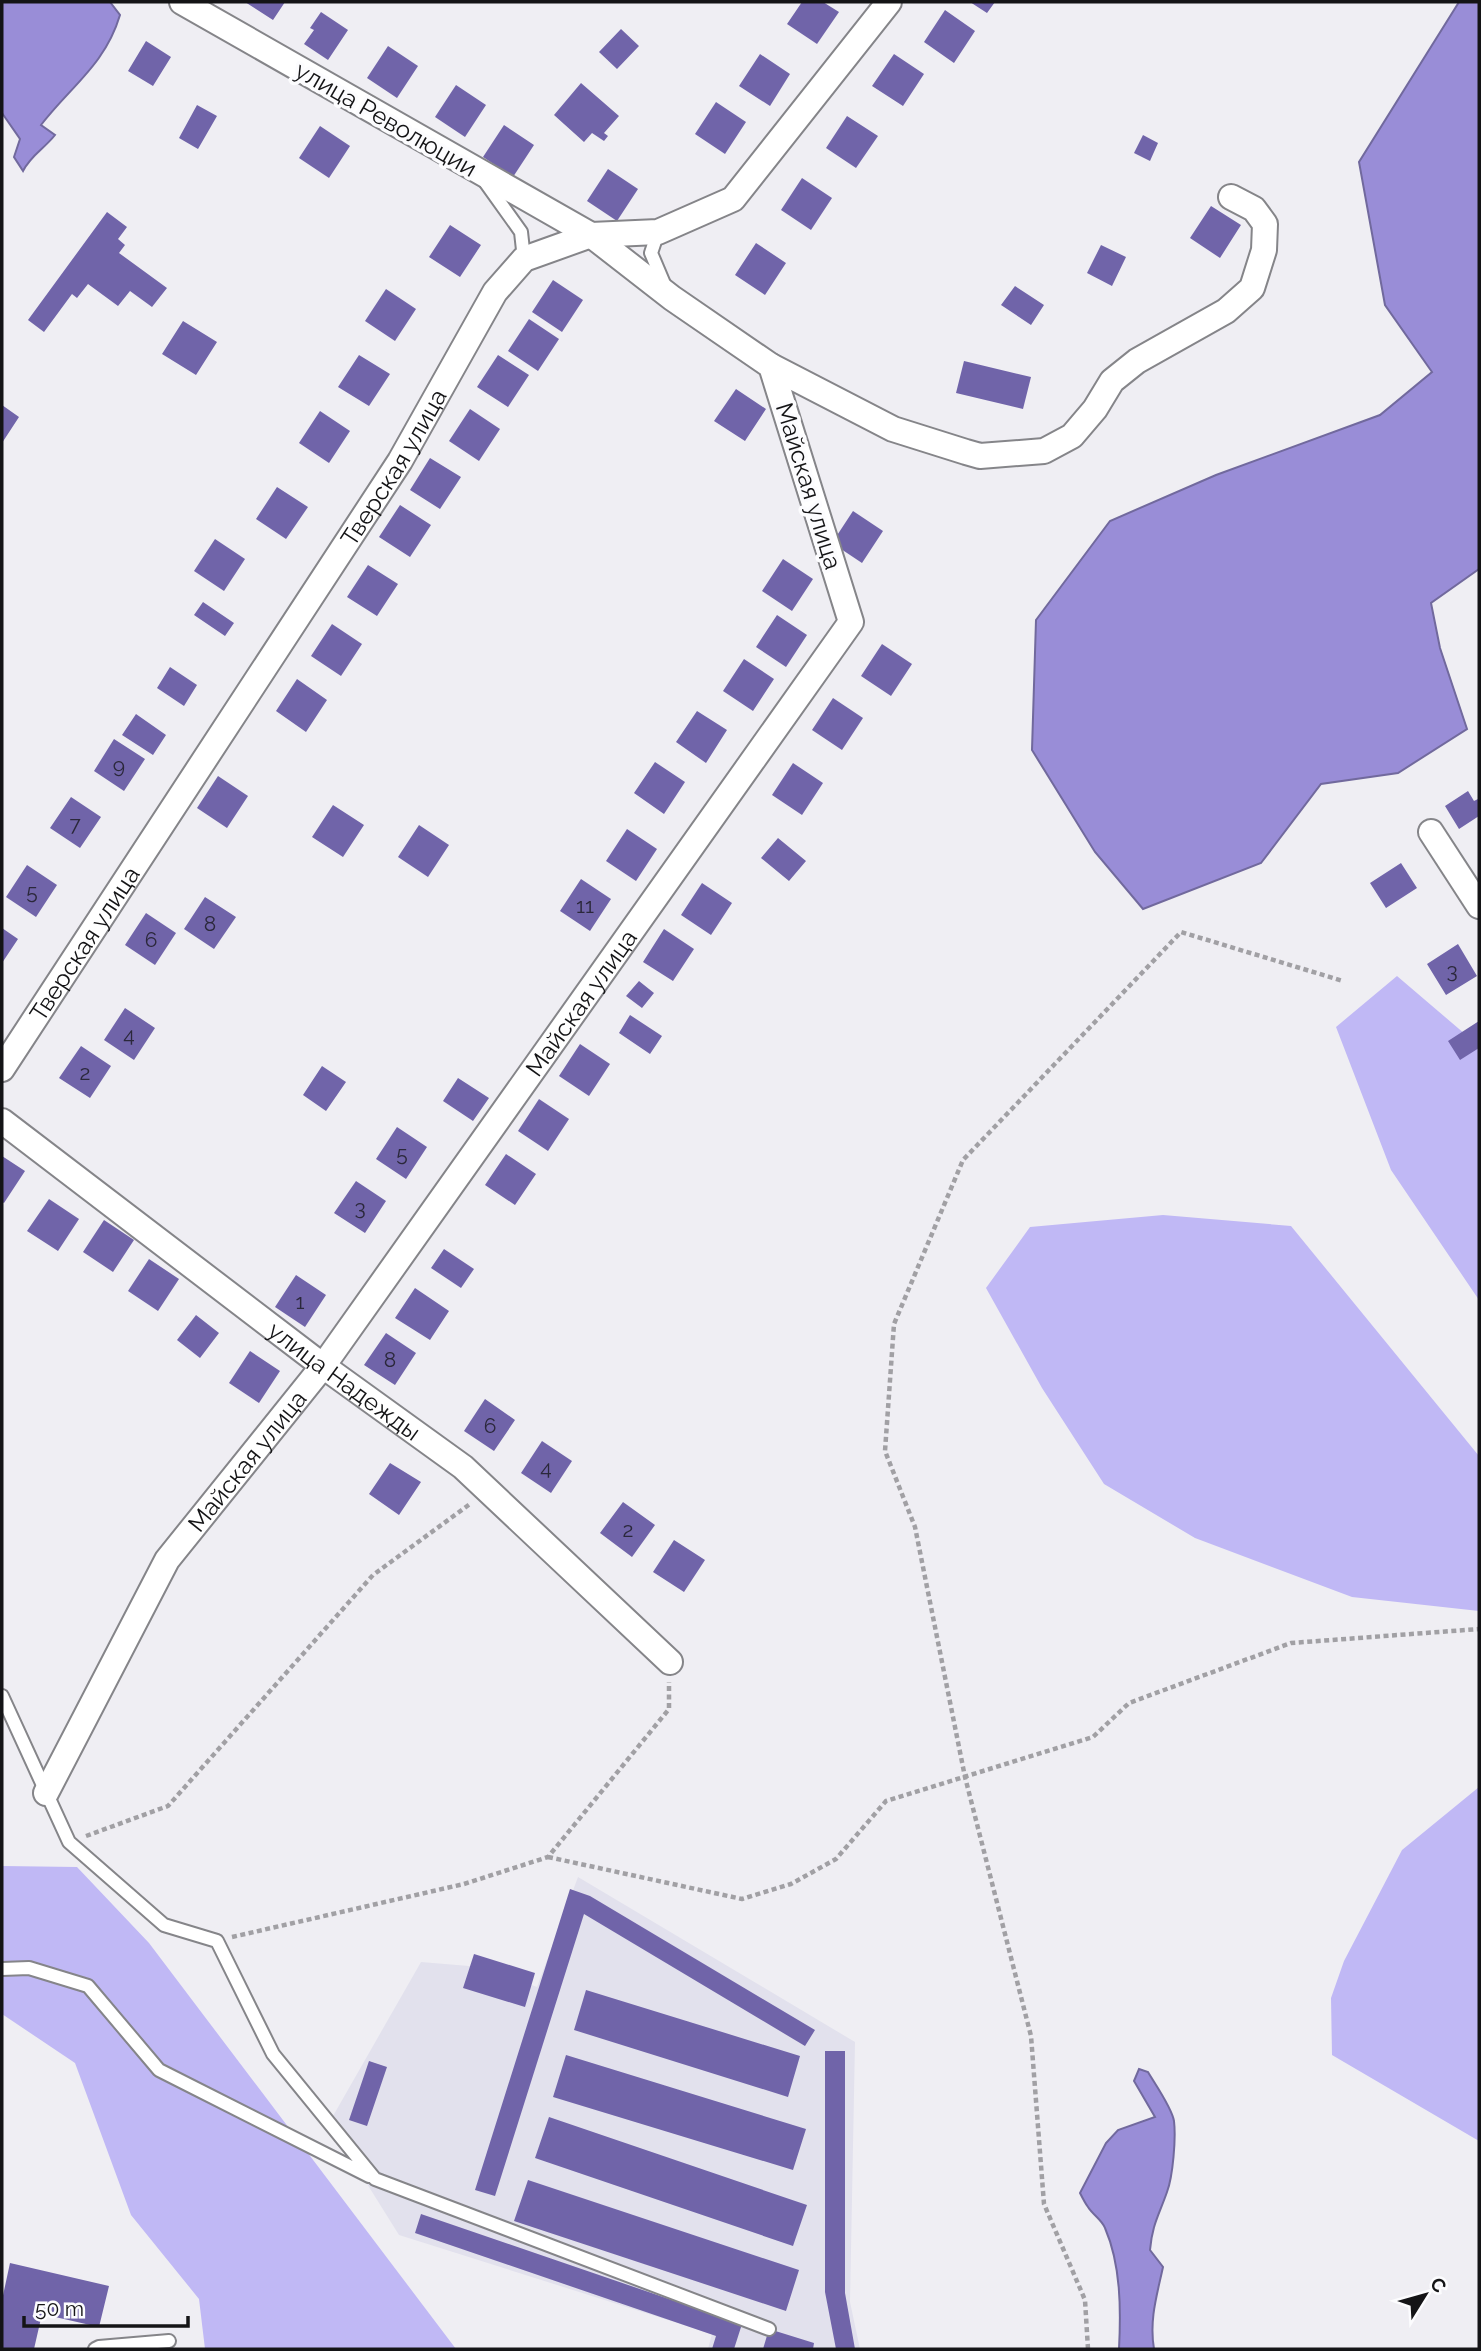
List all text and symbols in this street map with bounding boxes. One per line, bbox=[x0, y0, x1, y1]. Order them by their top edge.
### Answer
street label: улица Революции bbox=[290, 55, 482, 183]
street label: Тверская улица bbox=[334, 384, 452, 551]
street label: Майская улица bbox=[770, 399, 848, 573]
house number: 9 bbox=[113, 753, 125, 778]
house number: 7 bbox=[69, 811, 81, 836]
street label: Тверская улица bbox=[23, 861, 145, 1026]
house number: 5 bbox=[26, 879, 38, 904]
house number: 11 bbox=[576, 893, 594, 918]
house number: 8 bbox=[204, 911, 216, 936]
street label: Майская улица bbox=[519, 924, 643, 1082]
house number: 6 bbox=[145, 927, 157, 952]
house number: 3 bbox=[1446, 958, 1458, 983]
house number: 4 bbox=[123, 1022, 135, 1047]
house number: 2 bbox=[80, 1060, 90, 1085]
house number: 5 bbox=[396, 1141, 408, 1166]
house number: 3 bbox=[354, 1195, 366, 1220]
house number: 1 bbox=[296, 1289, 305, 1314]
street label: улица Надежды bbox=[263, 1315, 426, 1446]
house number: 8 bbox=[384, 1347, 396, 1372]
street label: Майская улица bbox=[181, 1384, 312, 1537]
house number: 6 bbox=[484, 1413, 496, 1438]
house number: 4 bbox=[540, 1455, 552, 1480]
house number: 2 bbox=[623, 1517, 633, 1542]
north arrow bbox=[1390, 2260, 1460, 2330]
text: С bbox=[1426, 2273, 1451, 2297]
scale bar bbox=[24, 2284, 189, 2328]
text: 50 m bbox=[35, 2296, 84, 2321]

